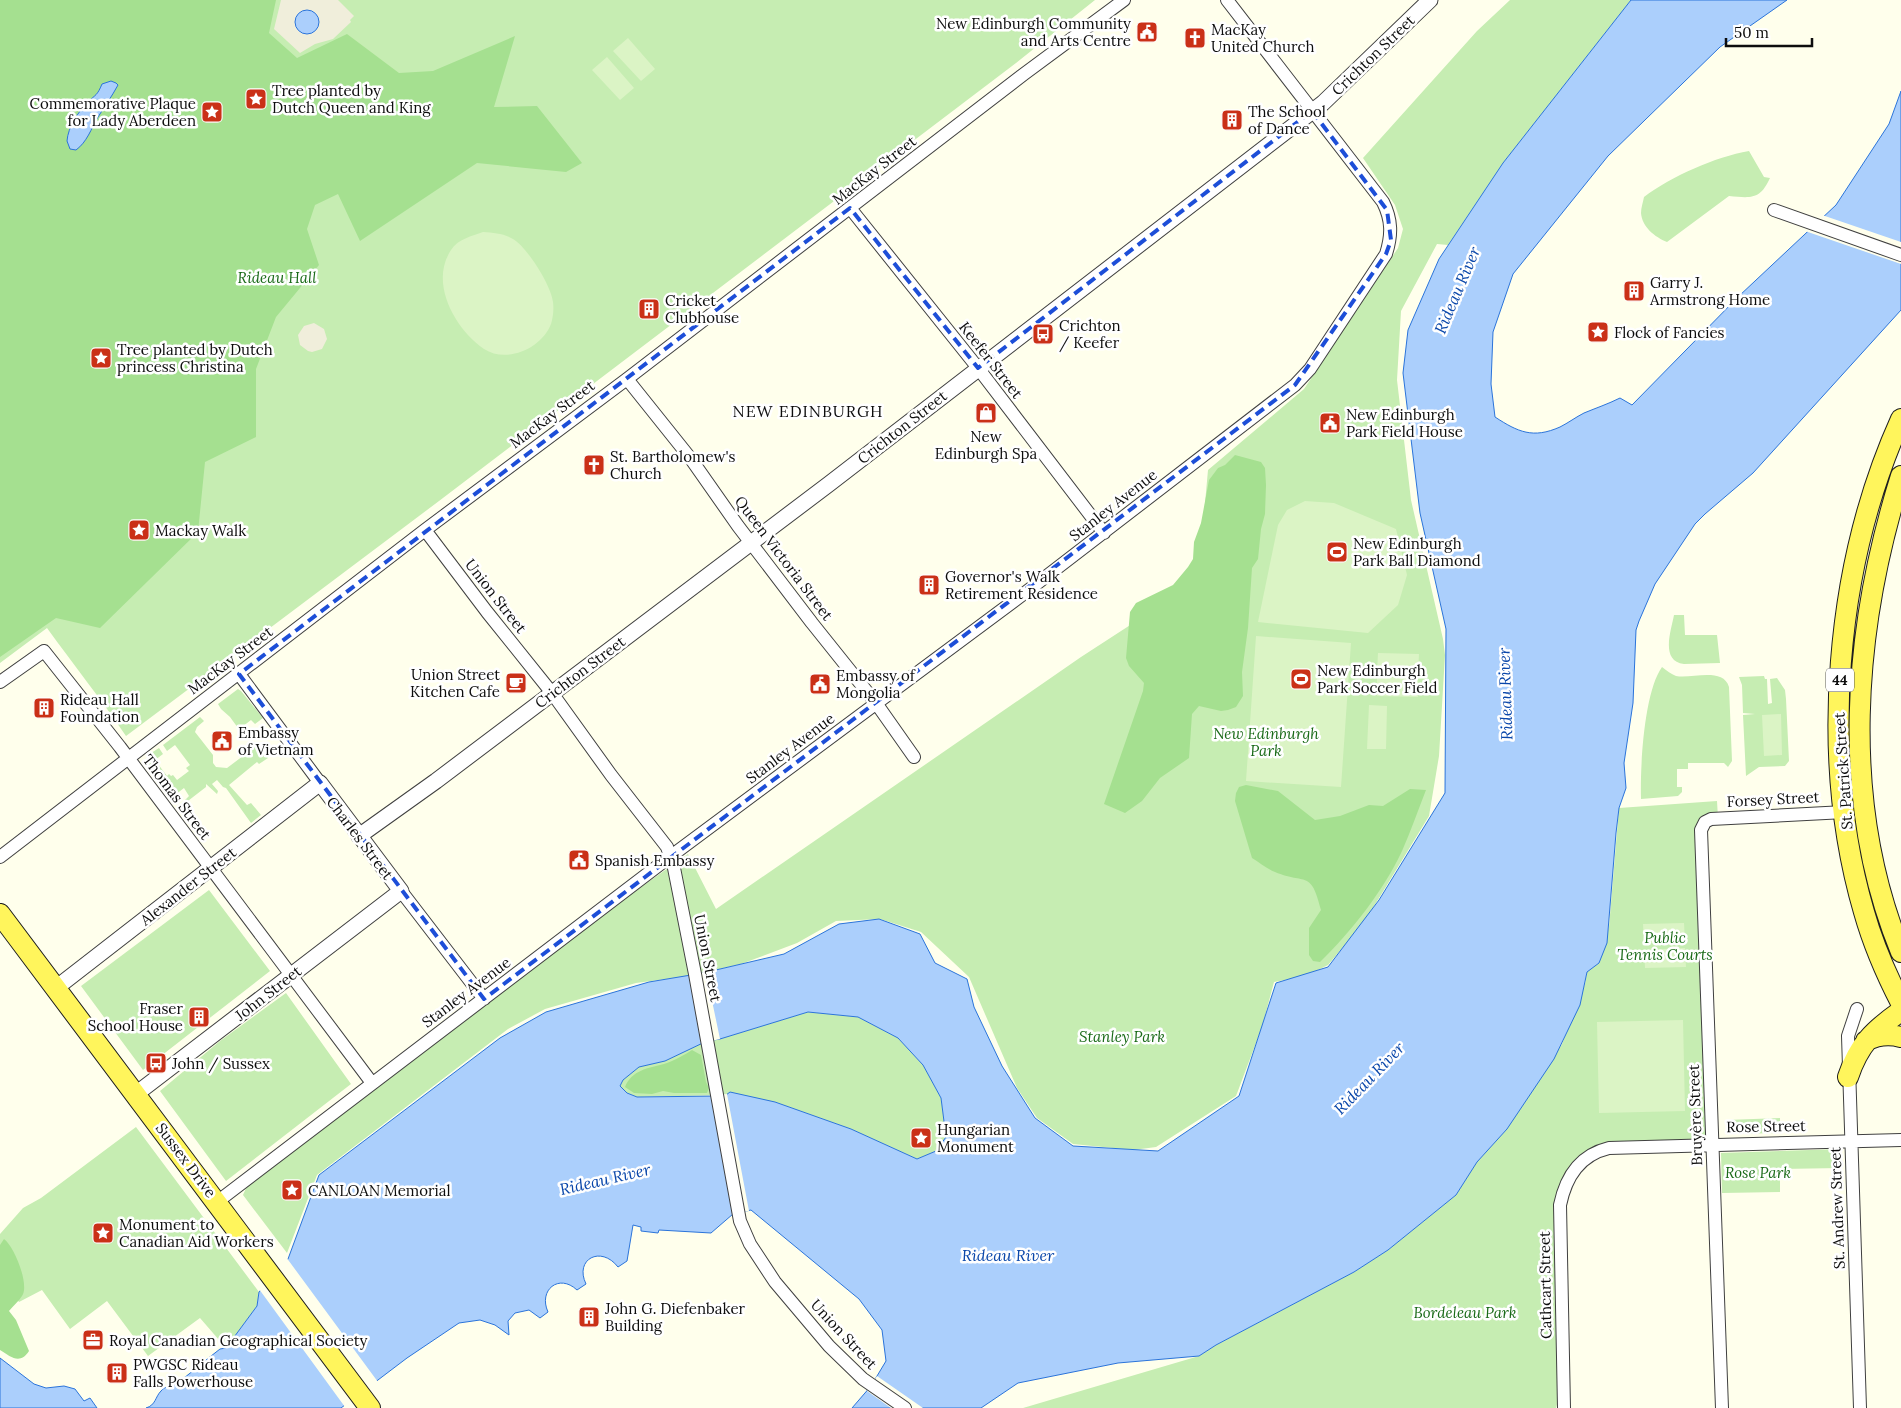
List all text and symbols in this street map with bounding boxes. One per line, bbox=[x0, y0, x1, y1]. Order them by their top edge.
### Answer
street label: Crichton Street bbox=[1327, 10, 1419, 99]
place label: New Edinburgh Community and Arts Centre bbox=[936, 14, 1131, 50]
scale bar bbox=[1726, 15, 1812, 47]
public building icon: New Edinburgh Community and Arts Centre bbox=[1135, 20, 1159, 44]
place label: MacKay United Church bbox=[1211, 20, 1314, 56]
text: 50 m bbox=[1734, 23, 1769, 42]
church icon: MacKay United Church bbox=[1183, 26, 1207, 50]
place label: Tree planted by Dutch Queen and King bbox=[272, 81, 431, 117]
place icon: Tree planted by Dutch Queen and King bbox=[244, 87, 268, 111]
place label: Commemorative Plaque for Lady Aberdeen bbox=[30, 94, 196, 130]
place icon: Commemorative Plaque for Lady Aberdeen bbox=[200, 100, 224, 124]
place label: The School of Dance bbox=[1248, 102, 1326, 138]
building icon: The School of Dance bbox=[1220, 108, 1244, 132]
street label: MacKay Street bbox=[828, 131, 920, 209]
water label: Rideau River bbox=[1430, 243, 1485, 337]
park label: Rideau Hall bbox=[238, 268, 317, 287]
place label: Garry J. Armstrong Home bbox=[1649, 273, 1770, 309]
building icon: Garry J. Armstrong Home bbox=[1622, 279, 1646, 303]
place label: Cricket Clubhouse bbox=[665, 291, 739, 327]
building icon: Cricket Clubhouse bbox=[637, 297, 661, 321]
place label: Crichton / Keefer bbox=[1059, 316, 1121, 353]
street label: Keefer Street bbox=[955, 318, 1027, 402]
place icon: Flock of Fancies bbox=[1586, 320, 1610, 344]
bus stop icon: Crichton / Keefer bbox=[1031, 322, 1055, 346]
place label: Flock of Fancies bbox=[1614, 323, 1725, 342]
place label: Tree planted by Dutch princess Christina bbox=[117, 340, 273, 376]
place icon: Tree planted by Dutch princess Christina bbox=[89, 346, 113, 370]
street label: MacKay Street bbox=[506, 376, 598, 452]
street label: Crichton Street bbox=[854, 386, 951, 468]
district label: NEW EDINBURGH bbox=[732, 401, 884, 421]
shop icon: New Edinburgh Spa bbox=[974, 401, 998, 425]
place label: New Edinburgh Park Field House bbox=[1346, 405, 1463, 441]
public building icon: New Edinburgh Park Field House bbox=[1318, 411, 1342, 435]
place label: New Edinburgh Spa bbox=[935, 427, 1037, 463]
place label: St. Bartholomew's Church bbox=[610, 447, 736, 483]
church icon: St. Bartholomew's Church bbox=[582, 453, 606, 477]
street label: Stanley Avenue bbox=[1065, 465, 1161, 545]
street label: Queen Victoria Street bbox=[731, 492, 837, 624]
place icon: Mackay Walk bbox=[127, 518, 151, 542]
place label: Mackay Walk bbox=[155, 521, 246, 540]
place label: New Edinburgh Park Ball Diamond bbox=[1353, 534, 1481, 570]
sports icon: New Edinburgh Park Ball Diamond bbox=[1325, 540, 1349, 564]
street label: Union Street bbox=[461, 555, 531, 637]
place label: Governor's Walk Retirement Residence bbox=[945, 567, 1098, 603]
building icon: Governor's Walk Retirement Residence bbox=[917, 573, 941, 597]
street label: MacKay Street bbox=[184, 622, 276, 698]
street label: Crichton Street bbox=[531, 632, 629, 712]
water label: Rideau River bbox=[1493, 647, 1517, 741]
place label: New Edinburgh Park Soccer Field bbox=[1317, 661, 1437, 697]
place label: Union Street Kitchen Cafe bbox=[410, 665, 500, 701]
place label: Embassy of Mongolia bbox=[836, 666, 916, 702]
sports icon: New Edinburgh Park Soccer Field bbox=[1289, 667, 1313, 691]
road number: 44 bbox=[1826, 668, 1854, 692]
cafe icon: Union Street Kitchen Cafe bbox=[504, 671, 528, 695]
public building icon: Embassy of Mongolia bbox=[808, 672, 832, 696]
place label: Rideau Hall Foundation bbox=[60, 690, 139, 726]
building icon: Rideau Hall Foundation bbox=[32, 696, 56, 720]
street label: Stanley Avenue bbox=[742, 709, 838, 787]
street label: St. Patrick Street bbox=[1829, 712, 1857, 830]
place label: Embassy of Vietnam bbox=[238, 723, 314, 759]
park label: New Edinburgh Park bbox=[1213, 724, 1319, 760]
public building icon: Embassy of Vietnam bbox=[210, 729, 234, 753]
street label: Thomas Street bbox=[139, 751, 215, 844]
street label: Forsey Street bbox=[1726, 787, 1820, 811]
street label: Charles Street bbox=[323, 793, 398, 884]
street label: Alexander Street bbox=[136, 843, 240, 930]
public building icon: Spanish Embassy bbox=[567, 848, 591, 872]
place label: Spanish Embassy bbox=[595, 851, 714, 870]
street label: Union Street bbox=[690, 913, 726, 1004]
park label: Public Tennis Courts bbox=[1617, 928, 1713, 964]
street label: Stanley Avenue bbox=[418, 953, 514, 1031]
street label: John Street bbox=[230, 961, 305, 1025]
place label: Fraser School House bbox=[88, 999, 183, 1035]
building icon: Fraser School House bbox=[187, 1005, 211, 1029]
park label: Stanley Park bbox=[1079, 1027, 1165, 1046]
water label: Rideau River bbox=[1330, 1037, 1409, 1118]
bus stop icon: John / Sussex bbox=[144, 1051, 168, 1075]
place label: John / Sussex bbox=[171, 1054, 270, 1074]
street label: Bruyère Street bbox=[1684, 1064, 1706, 1166]
street label: Rose Street bbox=[1726, 1116, 1806, 1136]
street label: Sussex Drive bbox=[152, 1119, 220, 1201]
place label: Hungarian Monument bbox=[937, 1120, 1014, 1156]
place icon: Hungarian Monument bbox=[909, 1126, 933, 1150]
street label: St. Andrew Street bbox=[1825, 1146, 1849, 1269]
water label: Rideau River bbox=[558, 1159, 653, 1199]
park label: Rose Park bbox=[1725, 1163, 1791, 1182]
place icon: CANLOAN Memorial bbox=[280, 1178, 304, 1202]
place label: CANLOAN Memorial bbox=[308, 1181, 451, 1200]
place label: Monument to Canadian Aid Workers bbox=[119, 1215, 274, 1251]
place icon: Monument to Canadian Aid Workers bbox=[91, 1221, 115, 1245]
street label: Cathcart Street bbox=[1535, 1231, 1555, 1339]
water label: Rideau River bbox=[962, 1245, 1055, 1265]
street label: Union Street bbox=[807, 1295, 881, 1373]
place label: John G. Diefenbaker Building bbox=[604, 1299, 746, 1335]
park label: Bordeleau Park bbox=[1413, 1303, 1517, 1322]
building icon: John G. Diefenbaker Building bbox=[577, 1305, 601, 1329]
office icon: Royal Canadian Geographical Society bbox=[81, 1328, 105, 1352]
place label: Royal Canadian Geographical Society bbox=[109, 1331, 368, 1350]
place label: PWGSC Rideau Falls Powerhouse bbox=[133, 1355, 253, 1391]
building icon: PWGSC Rideau Falls Powerhouse bbox=[105, 1361, 129, 1385]

